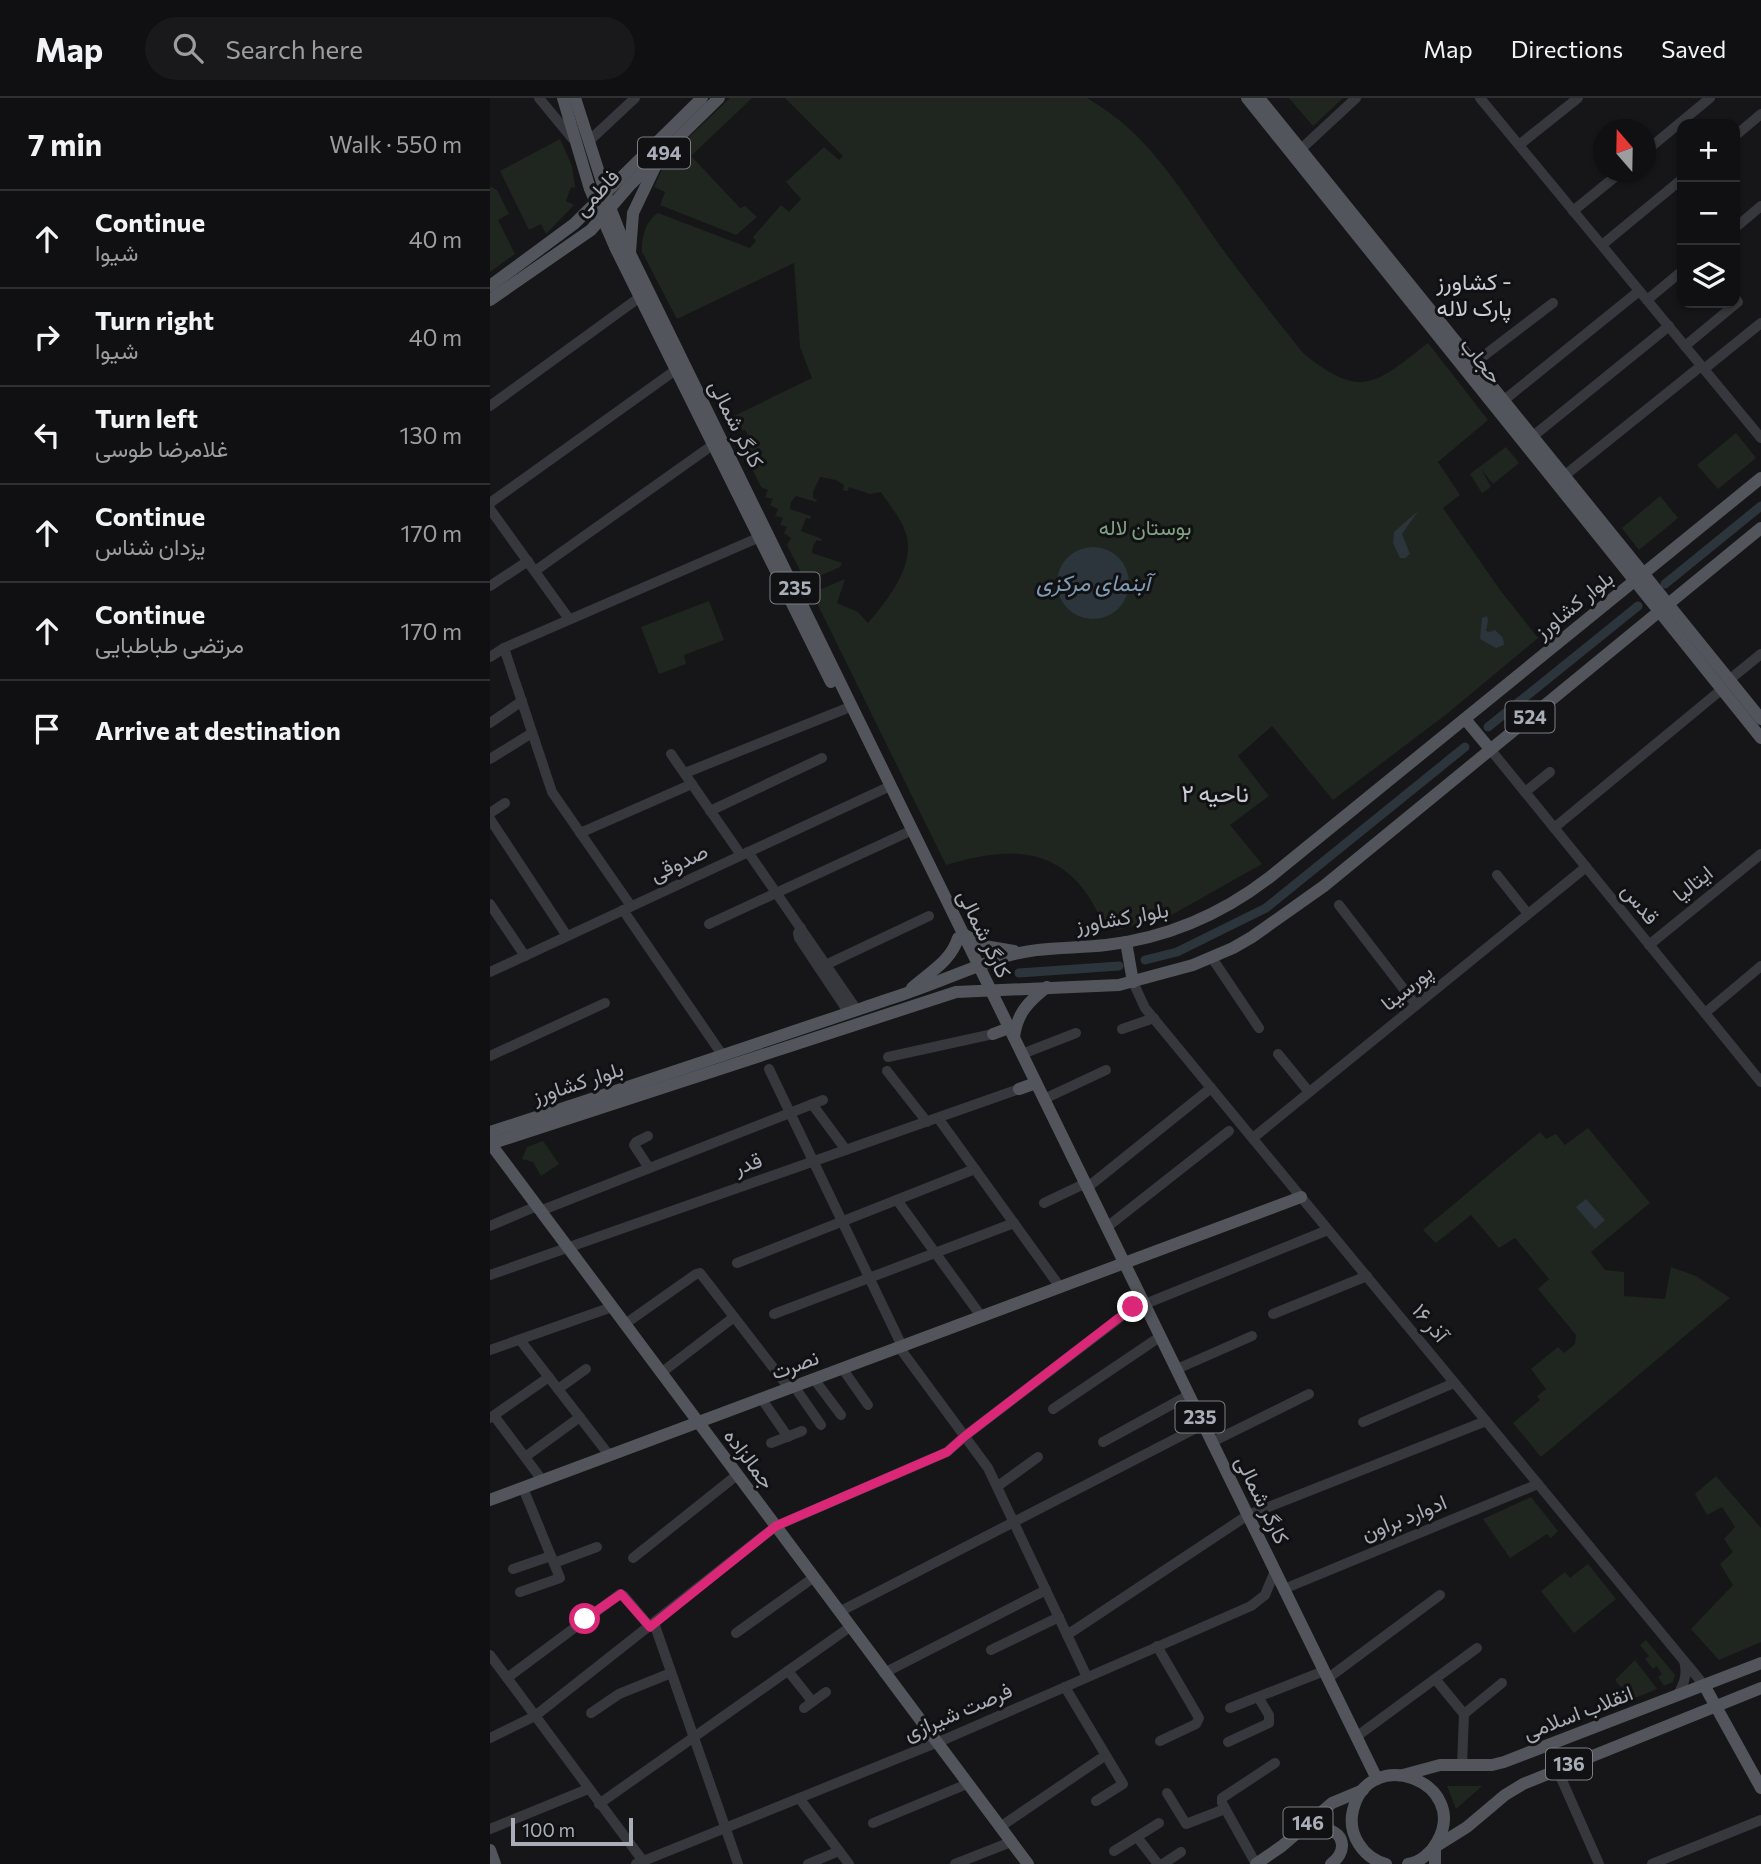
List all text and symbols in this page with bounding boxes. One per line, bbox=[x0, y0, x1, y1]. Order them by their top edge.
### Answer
search box bbox=[145, 17, 635, 80]
text: Map bbox=[35, 28, 103, 69]
icon: search bbox=[169, 29, 207, 67]
text: Search here bbox=[225, 33, 363, 64]
text: Map bbox=[1423, 34, 1473, 63]
text: Directions bbox=[1511, 34, 1623, 63]
text: Saved bbox=[1661, 34, 1726, 63]
north arrow bbox=[1593, 119, 1656, 182]
map controls bbox=[1677, 119, 1740, 308]
button: + bbox=[1677, 119, 1740, 182]
text: 7 min bbox=[28, 125, 102, 162]
text: Walk · 550 m bbox=[329, 130, 462, 158]
road number: 494 bbox=[638, 138, 690, 168]
street label: فاطمی bbox=[568, 163, 624, 221]
button: − bbox=[1677, 182, 1740, 245]
text: Continue bbox=[95, 206, 205, 237]
icon: ahead bbox=[28, 220, 66, 258]
text: 40 m bbox=[409, 225, 462, 253]
text: شیوا bbox=[95, 238, 138, 266]
button: layers bbox=[1677, 245, 1740, 308]
district label: کشاورز - پارک لاله bbox=[1435, 267, 1512, 324]
text: Turn right bbox=[95, 304, 214, 335]
icon: right bbox=[28, 318, 66, 356]
text: 40 m bbox=[409, 323, 462, 351]
street label: حجاب bbox=[1455, 332, 1508, 389]
text: شیوا bbox=[95, 336, 138, 364]
street label: کارگر شمالی bbox=[703, 375, 770, 472]
text: Turn left bbox=[95, 402, 198, 433]
icon: left bbox=[28, 416, 66, 454]
text: 130 m bbox=[400, 421, 462, 449]
text: غلامرضا طوسی bbox=[95, 434, 228, 462]
text: Continue bbox=[95, 500, 205, 531]
icon: ahead bbox=[28, 514, 66, 552]
park label: بوستان لاله bbox=[1099, 514, 1191, 541]
text: 170 m bbox=[401, 519, 462, 547]
text: یزدان شناس bbox=[95, 532, 205, 560]
street label: بلوار کشاورز bbox=[1528, 564, 1619, 645]
water label: آبنمای مرکزی bbox=[1036, 568, 1157, 598]
road number: 235 bbox=[770, 573, 820, 603]
text: Continue bbox=[95, 598, 205, 629]
icon: ahead bbox=[28, 612, 66, 650]
text: 170 m bbox=[401, 617, 462, 645]
text: مرتضی طباطبایی bbox=[95, 630, 244, 658]
road number: 524 bbox=[1506, 702, 1554, 732]
icon: arrive bbox=[28, 710, 66, 748]
text: Arrive at destination bbox=[95, 714, 341, 745]
district label: ناحیه ۲ bbox=[1181, 778, 1249, 808]
street label: صدوقی bbox=[645, 837, 712, 888]
street label: ایتالیا bbox=[1667, 859, 1718, 907]
street label: قدس bbox=[1616, 877, 1665, 929]
street label: کارگر شمالی bbox=[951, 885, 1017, 983]
street label: بلوار کشاورز bbox=[1072, 896, 1171, 939]
street label: پورسینا bbox=[1375, 958, 1439, 1018]
street label: بلوار کشاورز bbox=[528, 1055, 627, 1110]
street label: قدر bbox=[729, 1146, 765, 1181]
route end bbox=[1117, 1291, 1148, 1322]
street label: ۱۶ آذر bbox=[1406, 1298, 1456, 1349]
street label: نصرت bbox=[767, 1343, 822, 1386]
road number: 235 bbox=[1176, 1401, 1224, 1432]
street label: جمالزاده bbox=[718, 1423, 781, 1494]
street label: کارگر شمالی bbox=[1229, 1451, 1295, 1549]
street label: ادوارد براون bbox=[1357, 1488, 1451, 1547]
route start bbox=[569, 1603, 600, 1634]
street label: فرصت شیرازی bbox=[899, 1677, 1016, 1747]
street label: انقلاب اسلامی bbox=[1519, 1679, 1636, 1745]
road number: 136 bbox=[1546, 1748, 1592, 1780]
road number: 146 bbox=[1284, 1807, 1332, 1838]
scale bar bbox=[511, 1815, 634, 1847]
text: 100 m bbox=[522, 1818, 575, 1841]

